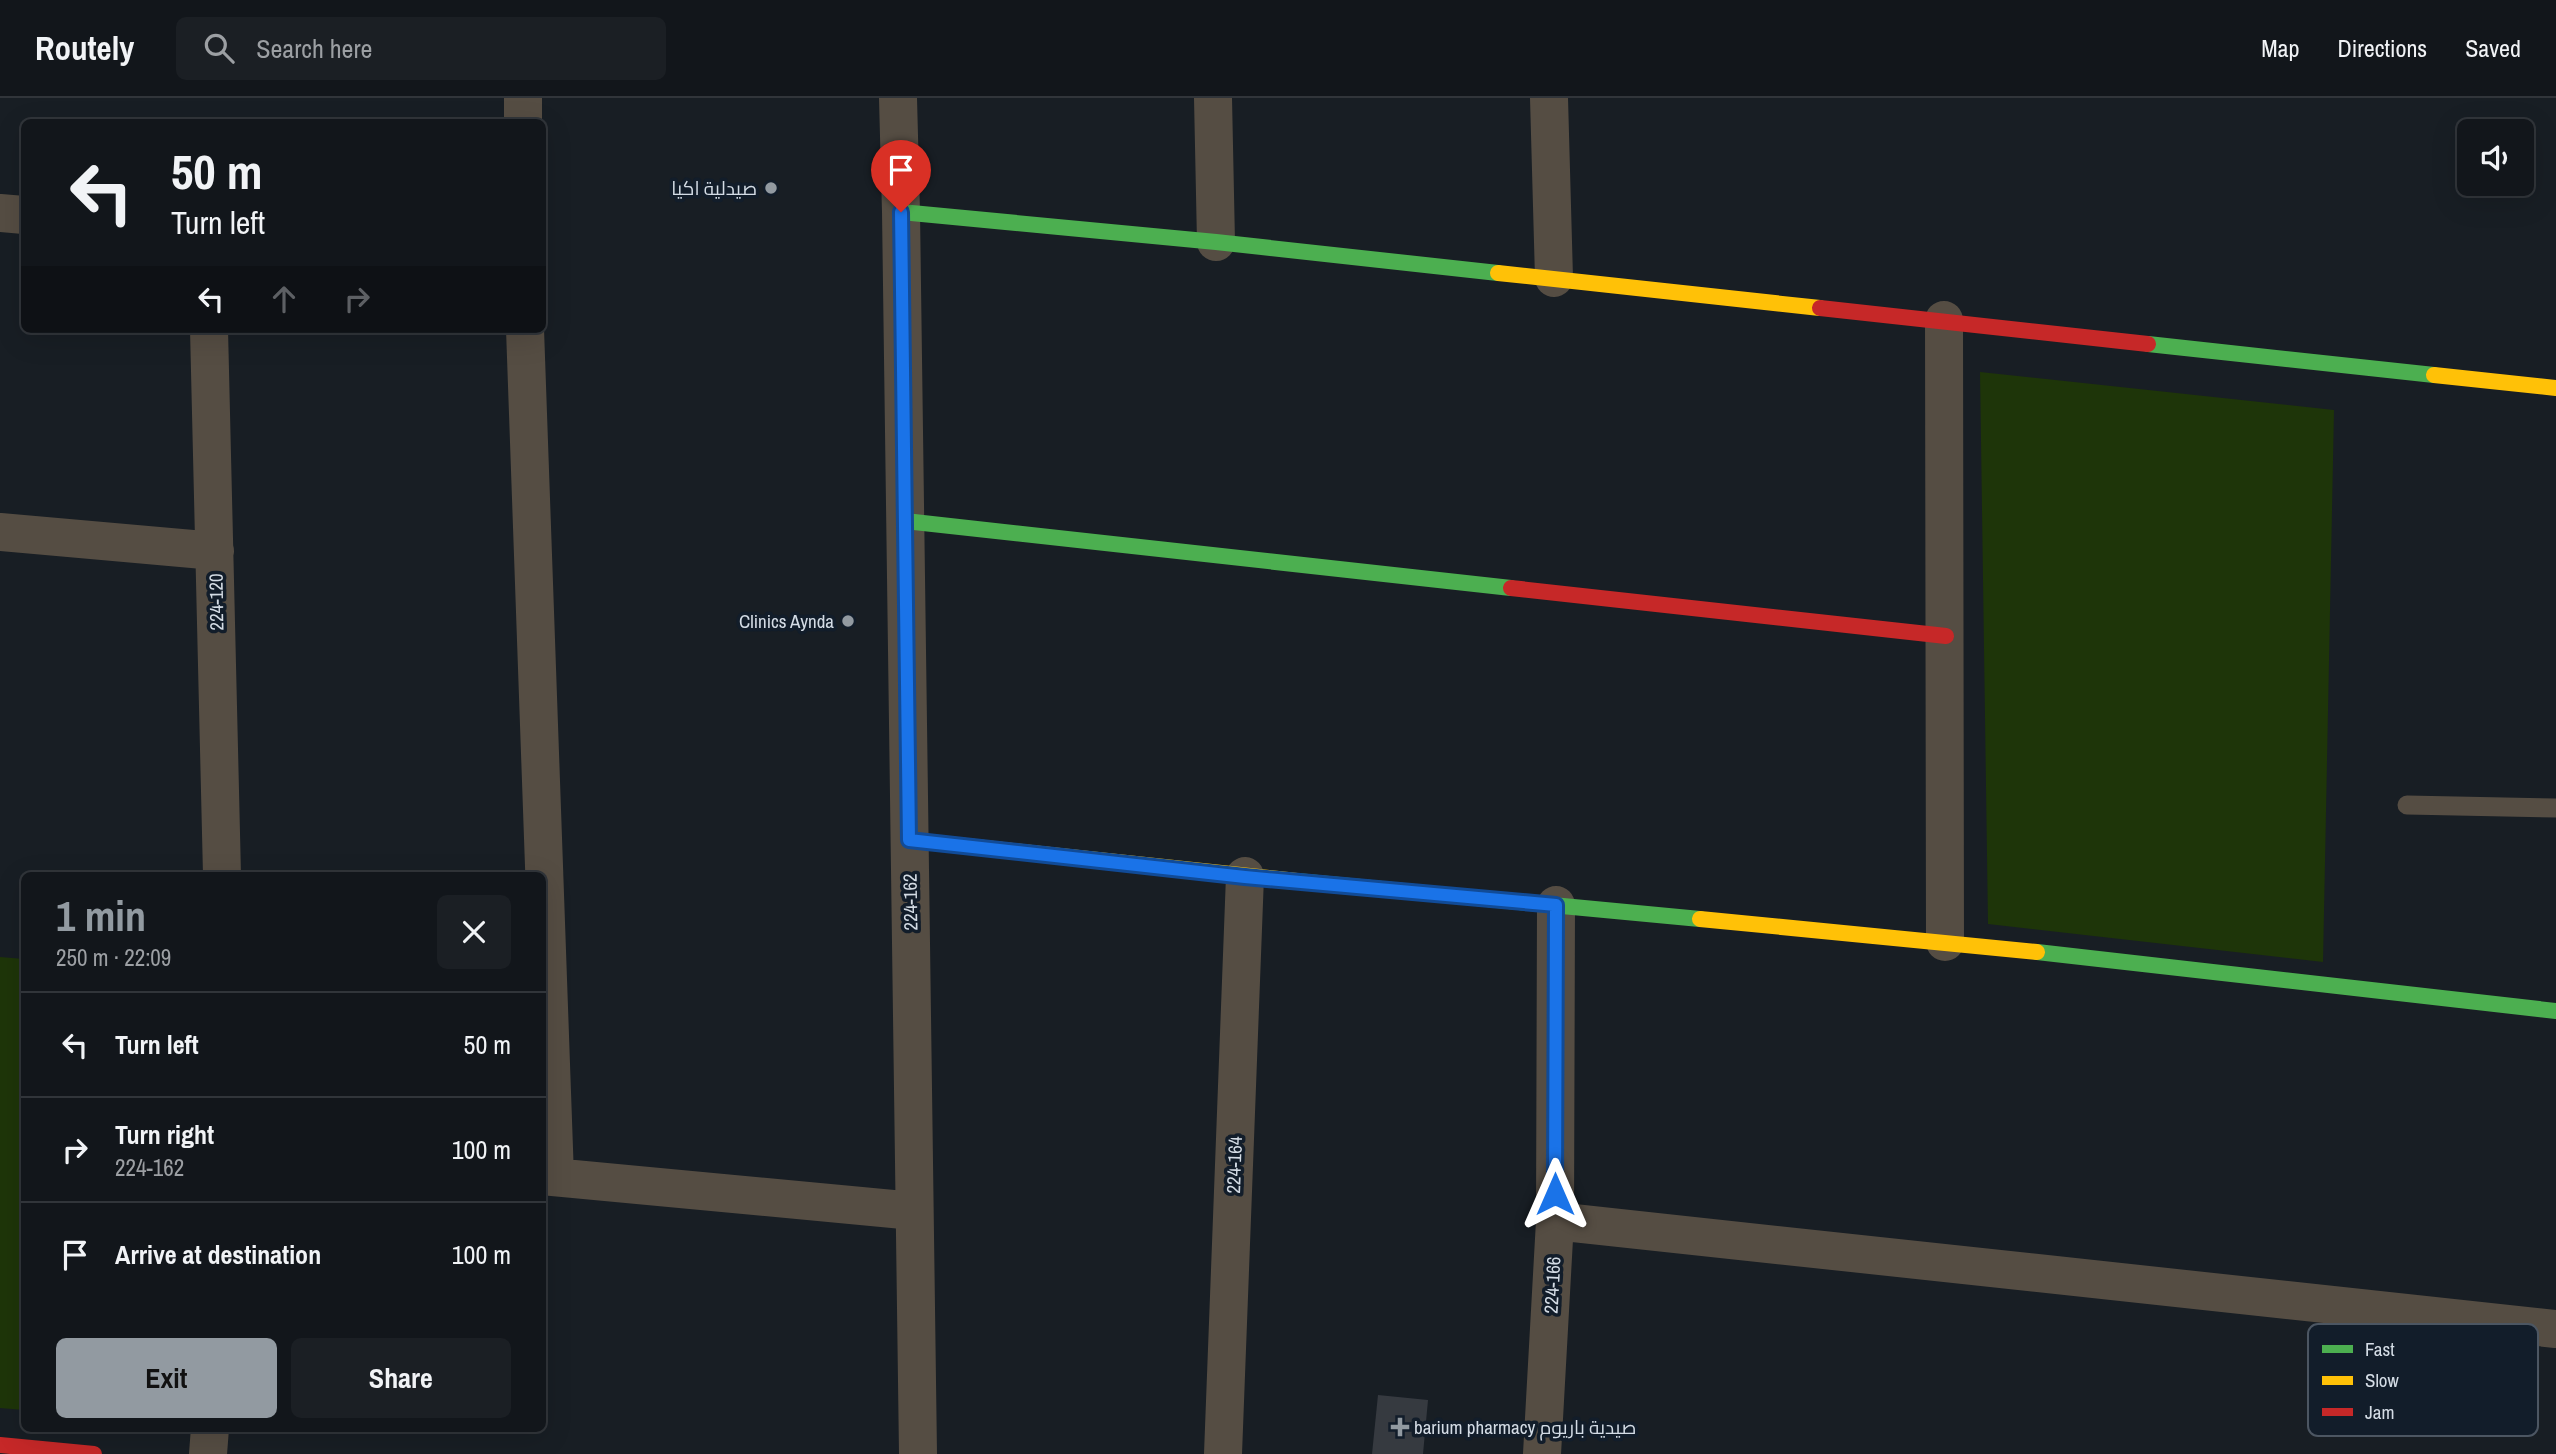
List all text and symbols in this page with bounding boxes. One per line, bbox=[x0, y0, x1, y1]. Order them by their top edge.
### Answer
search box bbox=[176, 17, 666, 80]
text: Routely bbox=[35, 26, 134, 70]
icon: search bbox=[200, 29, 238, 67]
text: Search here bbox=[256, 31, 372, 66]
text: Map bbox=[2261, 32, 2299, 64]
text: Directions bbox=[2337, 32, 2427, 64]
text: Saved bbox=[2465, 32, 2521, 64]
map controls bbox=[2457, 119, 2534, 196]
button: sound bbox=[2457, 119, 2534, 196]
text: 50 m bbox=[171, 138, 263, 204]
pin bbox=[871, 140, 931, 212]
icon: left bbox=[56, 147, 147, 238]
icon: arrive bbox=[882, 151, 920, 189]
place label: صيدلية اكيا bbox=[671, 175, 757, 201]
marker: صيدلية اكيا bbox=[763, 180, 779, 196]
text: Turn left bbox=[171, 201, 265, 244]
icon: left bbox=[192, 280, 230, 318]
icon: ahead bbox=[265, 280, 303, 318]
icon: right bbox=[338, 280, 376, 318]
street label: 224-120 bbox=[203, 573, 229, 631]
place label: Clinics Aynda bbox=[739, 608, 834, 634]
marker: Clinics Aynda bbox=[840, 613, 856, 629]
street label: 224-162 bbox=[897, 873, 923, 931]
text: 1 min bbox=[56, 888, 146, 944]
button: close bbox=[437, 895, 511, 969]
text: 250 m · 22:09 bbox=[56, 942, 171, 973]
icon: left bbox=[56, 1026, 94, 1064]
text: Turn left bbox=[115, 1027, 199, 1062]
text: 50 m bbox=[464, 1027, 511, 1062]
text: Turn right bbox=[115, 1117, 214, 1152]
icon: right bbox=[56, 1131, 94, 1169]
text: 100 m bbox=[452, 1132, 511, 1167]
street label: 224-164 bbox=[1220, 1136, 1248, 1194]
text: 224-162 bbox=[115, 1152, 184, 1183]
position arrow bbox=[1518, 1157, 1592, 1231]
icon: arrive bbox=[56, 1236, 94, 1274]
text: Arrive at destination bbox=[115, 1237, 321, 1272]
text: 100 m bbox=[452, 1237, 511, 1272]
street label: 224-166 bbox=[1538, 1256, 1566, 1314]
legend bbox=[2308, 1324, 2538, 1436]
text: Fast bbox=[2365, 1336, 2395, 1362]
button: Exit bbox=[56, 1338, 277, 1418]
button: Share bbox=[291, 1338, 511, 1418]
text: Slow bbox=[2365, 1367, 2400, 1393]
text: Jam bbox=[2365, 1399, 2394, 1425]
place label: barium pharmacy صيدية باريوم bbox=[1414, 1414, 1636, 1441]
marker: barium pharmacy صيدية باريوم bbox=[1392, 1419, 1408, 1435]

